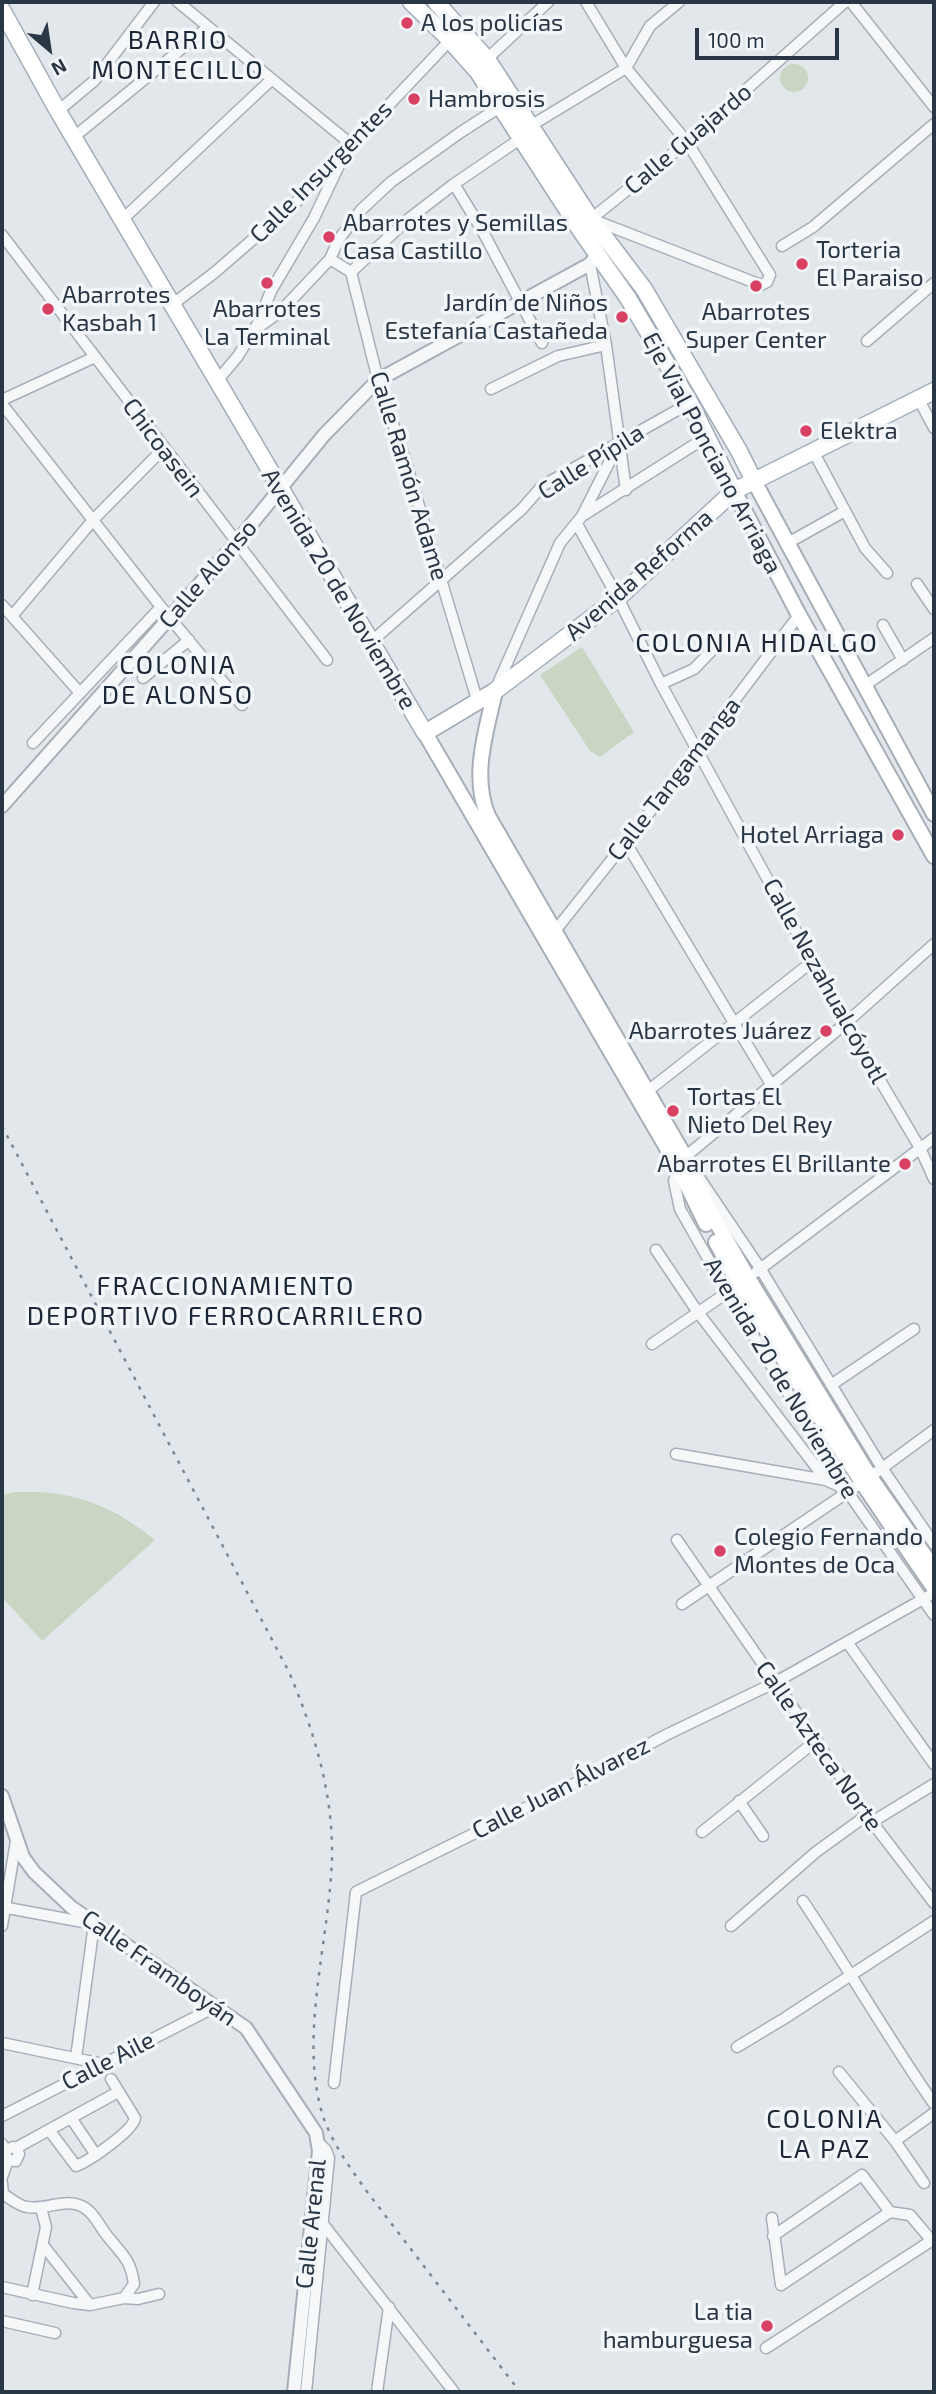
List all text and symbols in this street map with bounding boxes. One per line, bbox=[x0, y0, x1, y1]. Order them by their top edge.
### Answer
place label: A los policías bbox=[421, 9, 563, 37]
north arrow bbox=[14, 14, 84, 84]
scale bar bbox=[698, 14, 842, 58]
marker: A los policías bbox=[399, 15, 415, 31]
district label: BARRIO MONTECILLO bbox=[93, 24, 263, 86]
text: 100 m bbox=[708, 27, 765, 52]
text: N bbox=[48, 54, 71, 81]
street label: Calle Guajardo bbox=[619, 77, 757, 201]
place label: Hambrosis bbox=[428, 85, 545, 113]
marker: Hambrosis bbox=[406, 91, 422, 107]
street label: Calle Insurgentes bbox=[244, 95, 398, 249]
place label: Abarrotes y Semillas Casa Castillo bbox=[343, 209, 568, 265]
marker: Abarrotes y Semillas Casa Castillo bbox=[321, 229, 337, 245]
place label: Torteria El Paraiso bbox=[816, 236, 924, 292]
marker: Torteria El Paraiso bbox=[794, 256, 810, 272]
marker: Abarrotes La Terminal bbox=[259, 275, 275, 291]
marker: Abarrotes Super Center bbox=[748, 278, 764, 294]
place label: Abarrotes Kasbah 1 bbox=[62, 281, 171, 337]
place label: Jardín de Niños Estefanía Castañeda bbox=[384, 289, 608, 345]
place label: Abarrotes La Terminal bbox=[204, 295, 330, 351]
place label: Abarrotes Super Center bbox=[685, 298, 827, 354]
marker: Abarrotes Kasbah 1 bbox=[40, 301, 56, 317]
marker: Jardín de Niños Estefanía Castañeda bbox=[614, 309, 630, 325]
street label: Eje Vial Ponciano Arriaga bbox=[636, 327, 788, 579]
street label: Calle Ramón Adame bbox=[363, 368, 455, 584]
street label: Chicoasein bbox=[116, 393, 210, 503]
place label: Elektra bbox=[820, 417, 898, 445]
street label: Calle Pípila bbox=[533, 418, 649, 506]
marker: Elektra bbox=[798, 423, 814, 439]
street label: Avenida 20 de Noviembre bbox=[256, 463, 422, 715]
street label: Avenida Reforma bbox=[559, 503, 719, 647]
street label: Calle Alonso bbox=[153, 514, 263, 634]
district label: COLONIA HIDALGO bbox=[637, 627, 877, 659]
district label: COLONIA DE ALONSO bbox=[103, 649, 253, 710]
street label: Calle Tangamanga bbox=[601, 692, 747, 866]
place label: Hotel Arriaga bbox=[740, 821, 884, 849]
marker: Hotel Arriaga bbox=[890, 827, 906, 843]
street label: Calle Nezahualcóyotl bbox=[757, 873, 893, 1089]
place label: Abarrotes Juárez bbox=[629, 1017, 812, 1045]
marker: Abarrotes Juárez bbox=[818, 1023, 834, 1039]
place label: Tortas El Nieto Del Rey bbox=[687, 1083, 832, 1139]
marker: Tortas El Nieto Del Rey bbox=[665, 1103, 681, 1119]
place label: Abarrotes El Brillante bbox=[657, 1150, 891, 1178]
marker: Abarrotes El Brillante bbox=[897, 1156, 913, 1172]
street label: Avenida 20 de Noviembre bbox=[698, 1252, 864, 1504]
district label: FRACCIONAMIENTO DEPORTIVO FERROCARRILERO bbox=[30, 1270, 422, 1332]
place label: Colegio Fernando Montes de Oca bbox=[734, 1523, 923, 1579]
marker: Colegio Fernando Montes de Oca bbox=[712, 1543, 728, 1559]
street label: Calle Azteca Norte bbox=[750, 1655, 888, 1837]
street label: Calle Juan Álvarez bbox=[467, 1731, 655, 1845]
street label: Calle Framboyán bbox=[76, 1904, 242, 2032]
street label: Calle Aile bbox=[57, 2025, 159, 2097]
district label: COLONIA LA PAZ bbox=[767, 2103, 883, 2164]
street label: Calle Arenal bbox=[290, 2157, 332, 2291]
place label: La tia hamburguesa bbox=[603, 2298, 753, 2354]
marker: La tia hamburguesa bbox=[759, 2318, 775, 2334]

